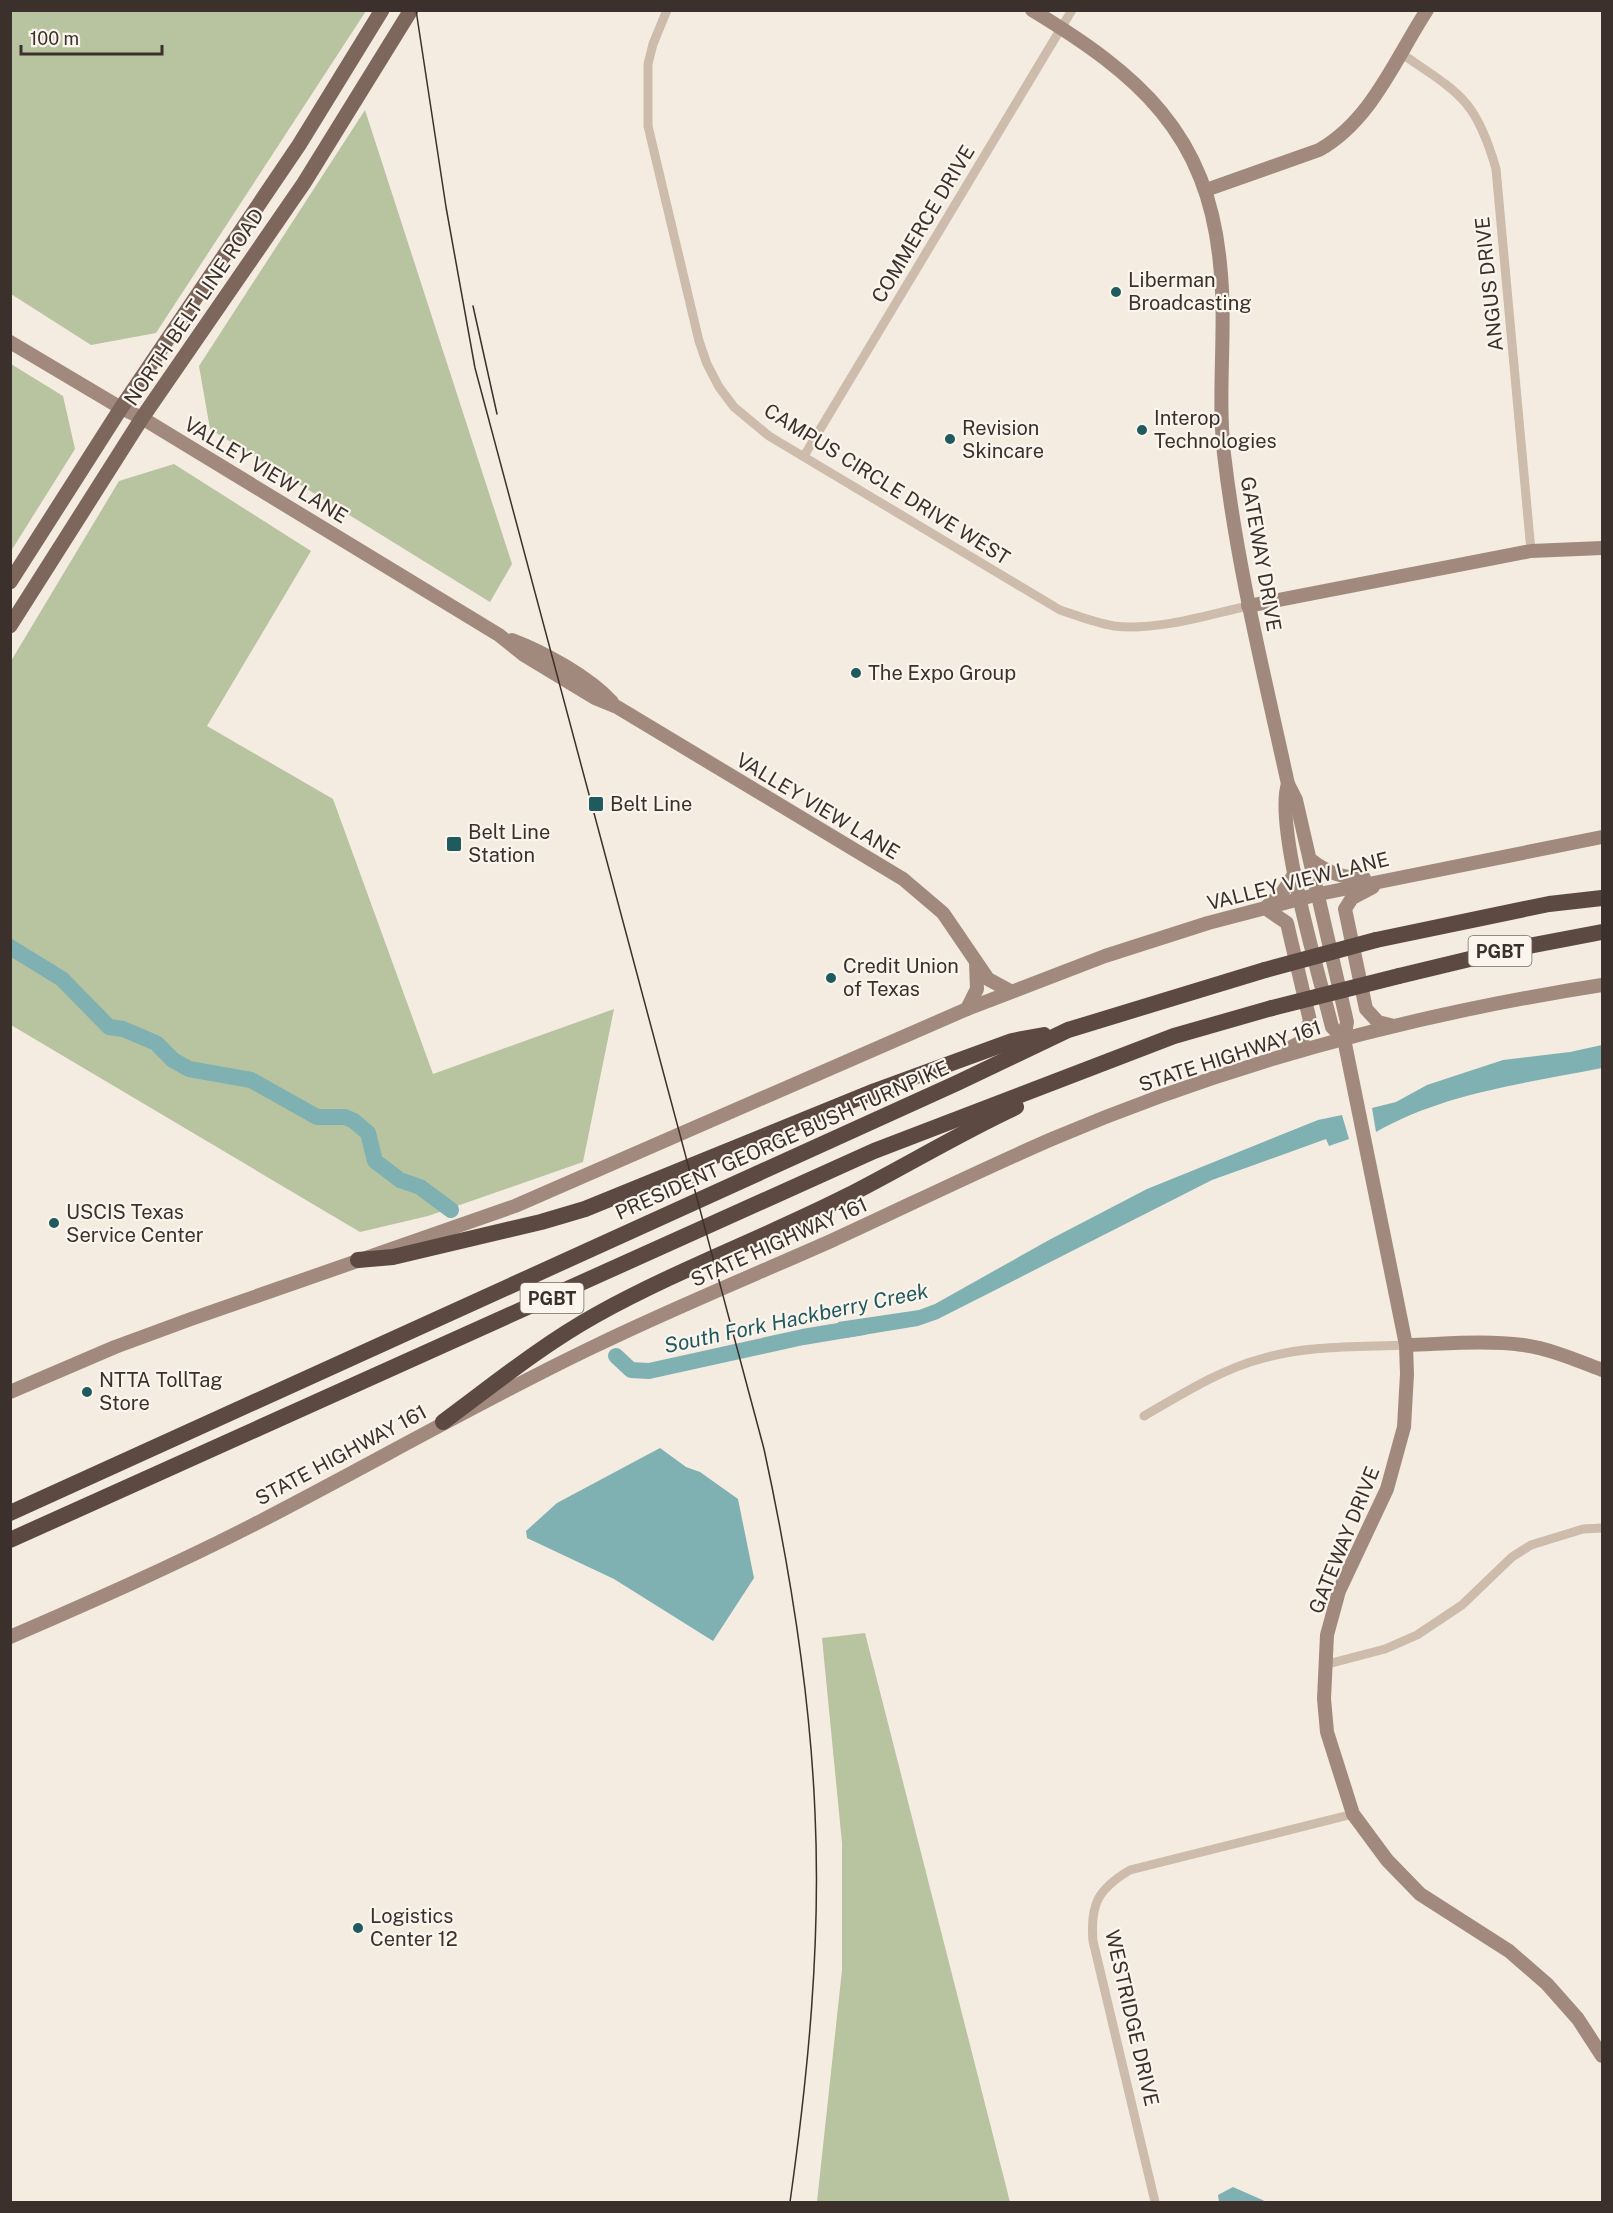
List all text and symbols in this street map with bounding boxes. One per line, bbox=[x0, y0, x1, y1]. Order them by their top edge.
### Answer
scale bar bbox=[21, 18, 162, 56]
text: 100 m bbox=[30, 28, 79, 49]
street label: COMMERCE DRIVE bbox=[866, 141, 980, 307]
street label: NORTH BELT LINE ROAD bbox=[119, 204, 269, 410]
street label: ANGUS DRIVE bbox=[1470, 216, 1508, 352]
place label: Liberman Broadcasting bbox=[1128, 268, 1252, 315]
marker: Liberman Broadcasting bbox=[1109, 285, 1123, 299]
street label: CAMPUS CIRCLE DRIVE WEST bbox=[760, 398, 1015, 570]
place label: Interop Technologies bbox=[1154, 406, 1277, 453]
street label: VALLEY VIEW LANE bbox=[180, 412, 352, 528]
place label: Revision Skincare bbox=[962, 416, 1044, 463]
marker: Interop Technologies bbox=[1135, 423, 1149, 437]
marker: Revision Skincare bbox=[943, 432, 957, 446]
street label: GATEWAY DRIVE bbox=[1236, 475, 1286, 633]
place label: The Expo Group bbox=[868, 661, 1016, 685]
marker: The Expo Group bbox=[849, 666, 863, 680]
street label: VALLEY VIEW LANE bbox=[732, 748, 904, 864]
place label: Belt Line bbox=[610, 792, 692, 816]
marker: Belt Line bbox=[587, 795, 605, 813]
place label: Belt Line Station bbox=[468, 820, 550, 867]
marker: Belt Line Station bbox=[445, 835, 463, 853]
street label: VALLEY VIEW LANE bbox=[1205, 847, 1391, 915]
road number: PGBT bbox=[1468, 936, 1532, 966]
place label: Credit Union of Texas bbox=[843, 954, 959, 1001]
marker: Credit Union of Texas bbox=[824, 971, 838, 985]
street label: STATE HIGHWAY 161 bbox=[1136, 1015, 1324, 1097]
street label: PRESIDENT GEORGE BUSH TURNPIKE bbox=[611, 1055, 953, 1225]
street label: STATE HIGHWAY 161 bbox=[687, 1192, 871, 1292]
place label: USCIS Texas Service Center bbox=[66, 1200, 204, 1247]
marker: USCIS Texas Service Center bbox=[47, 1216, 61, 1230]
water label: South Fork Hackberry Creek bbox=[662, 1278, 931, 1358]
road number: PGBT bbox=[520, 1283, 584, 1313]
place label: NTTA TollTag Store bbox=[99, 1368, 223, 1415]
marker: NTTA TollTag Store bbox=[80, 1385, 94, 1399]
street label: STATE HIGHWAY 161 bbox=[251, 1400, 431, 1510]
street label: GATEWAY DRIVE bbox=[1304, 1463, 1384, 1617]
place label: Logistics Center 12 bbox=[370, 1904, 458, 1951]
marker: Logistics Center 12 bbox=[351, 1921, 365, 1935]
street label: WESTRIDGE DRIVE bbox=[1100, 1927, 1164, 2109]

